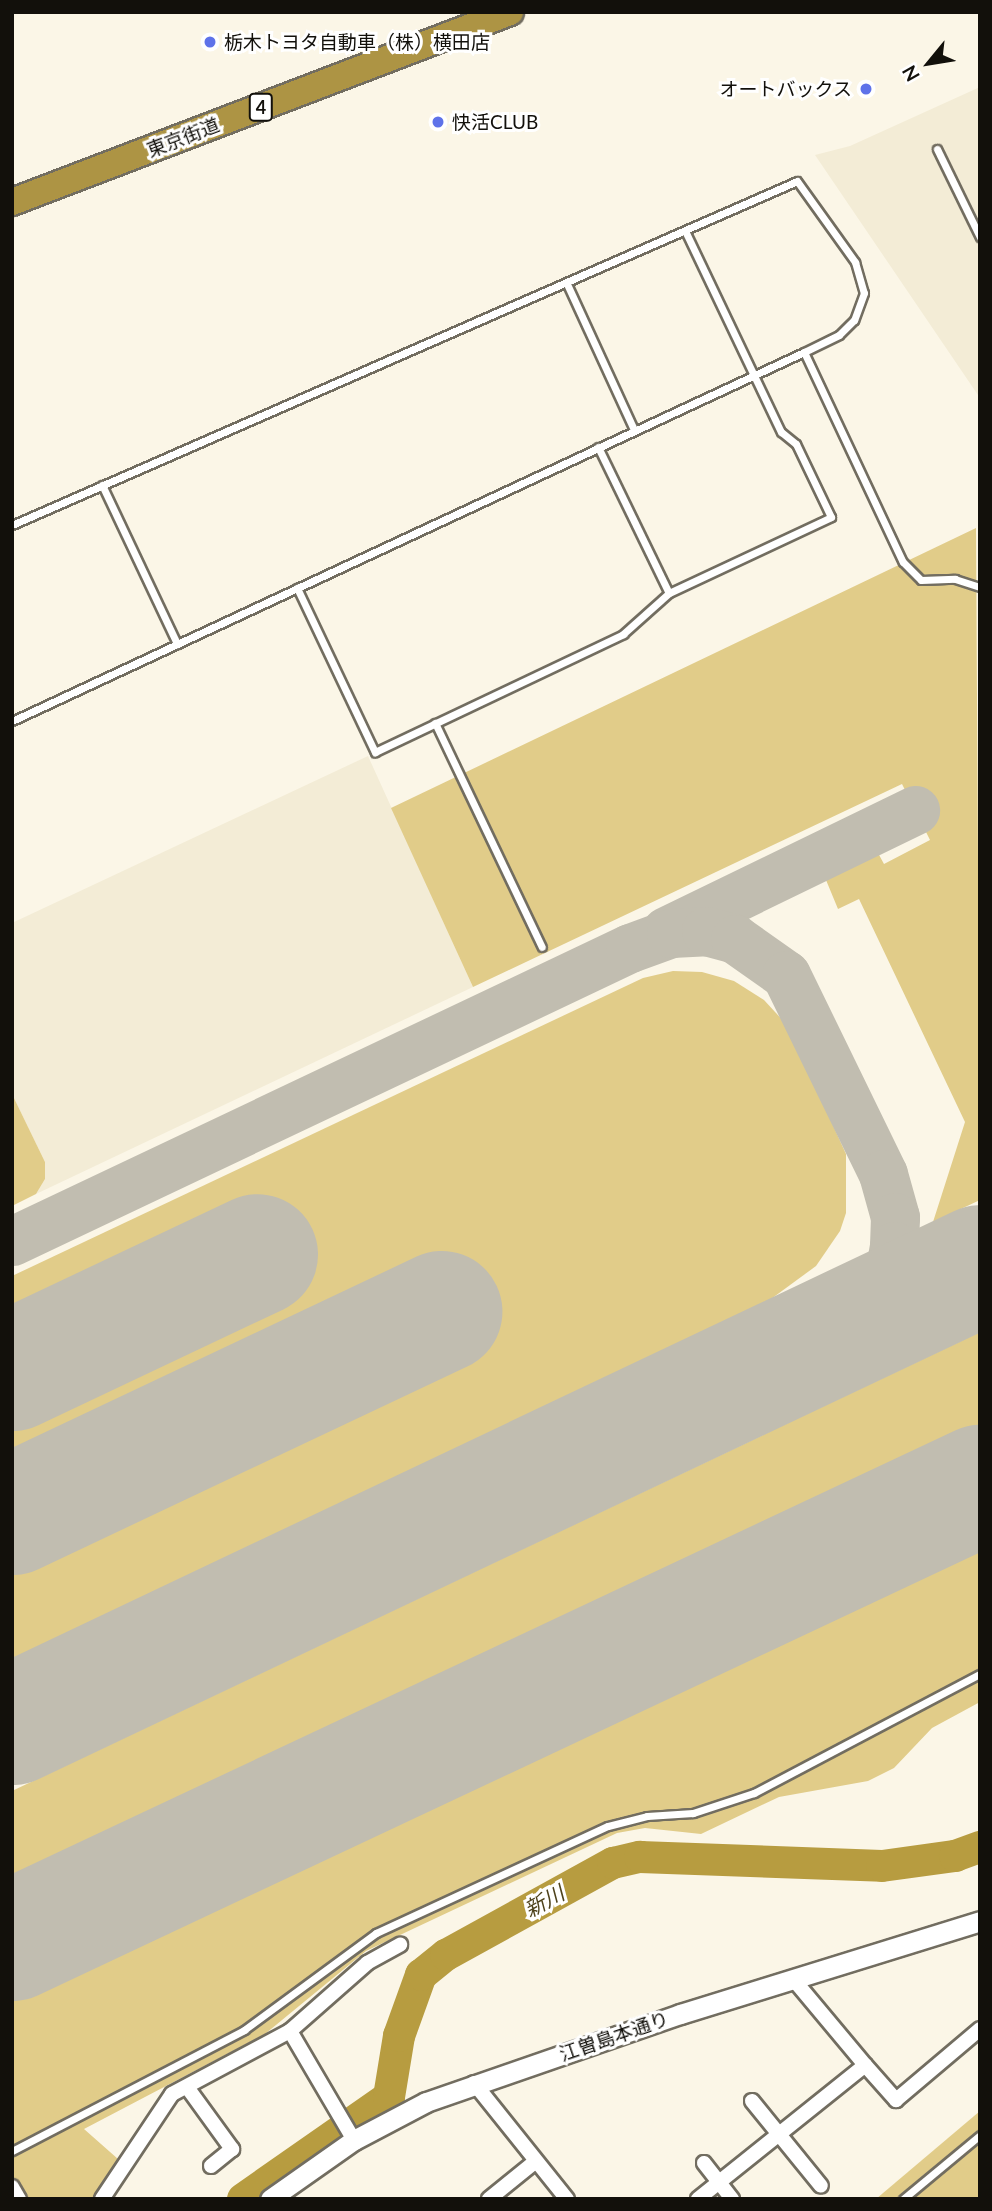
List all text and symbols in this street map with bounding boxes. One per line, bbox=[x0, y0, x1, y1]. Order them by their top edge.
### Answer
north arrow bbox=[894, 28, 964, 98]
place label: 栃木トヨタ自動車（株）横田店 bbox=[224, 31, 490, 53]
marker: 栃木トヨタ自動車（株）横田店 bbox=[202, 34, 218, 50]
text: N bbox=[897, 62, 924, 86]
place label: オートバックス bbox=[719, 78, 852, 100]
marker: オートバックス bbox=[858, 81, 874, 97]
road number: 4 bbox=[249, 92, 273, 122]
place label: 快活CLUB bbox=[452, 111, 538, 133]
street label: 東京街道 bbox=[143, 113, 223, 161]
marker: 快活CLUB bbox=[430, 114, 446, 130]
water label: 新川 bbox=[520, 1880, 568, 1922]
street label: 江曽島本通り bbox=[556, 2007, 672, 2065]

